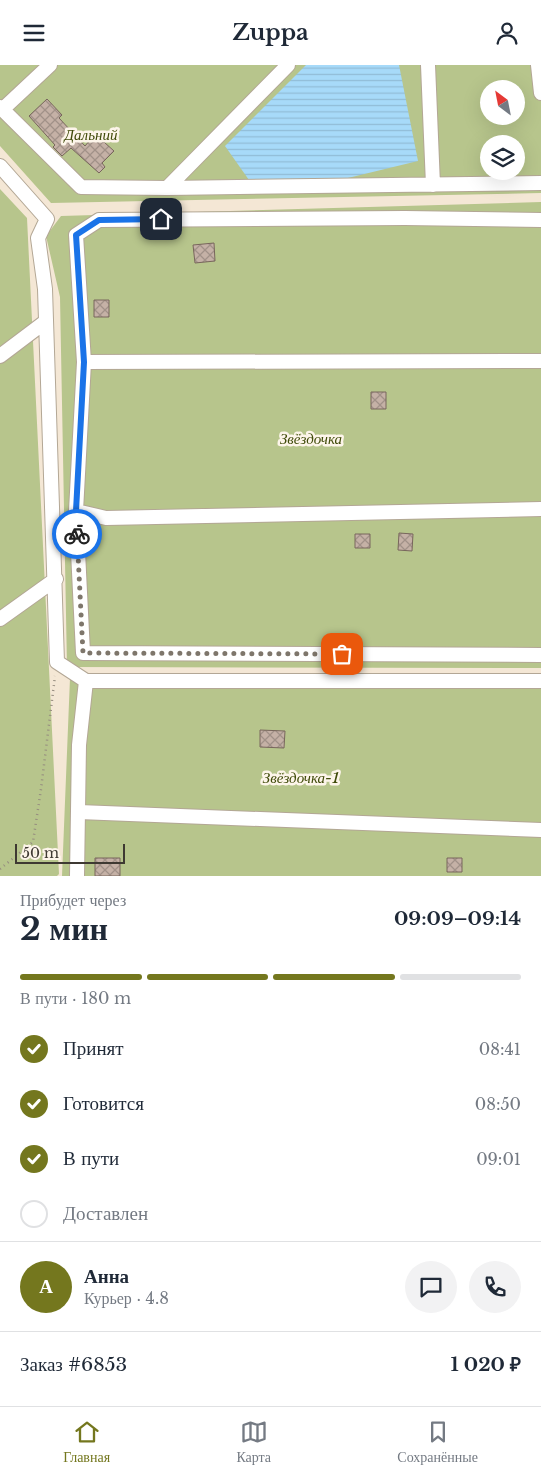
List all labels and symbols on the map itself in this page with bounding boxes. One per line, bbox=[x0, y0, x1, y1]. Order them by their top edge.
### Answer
north arrow bbox=[480, 80, 525, 125]
park label: Дальний bbox=[63, 125, 118, 144]
pin bbox=[140, 198, 182, 240]
park label: Звёздочка bbox=[280, 429, 342, 448]
courier bbox=[52, 509, 102, 559]
pin bbox=[321, 633, 363, 675]
park label: Звёздочка-1 bbox=[263, 768, 339, 787]
scale bar bbox=[15, 841, 125, 864]

